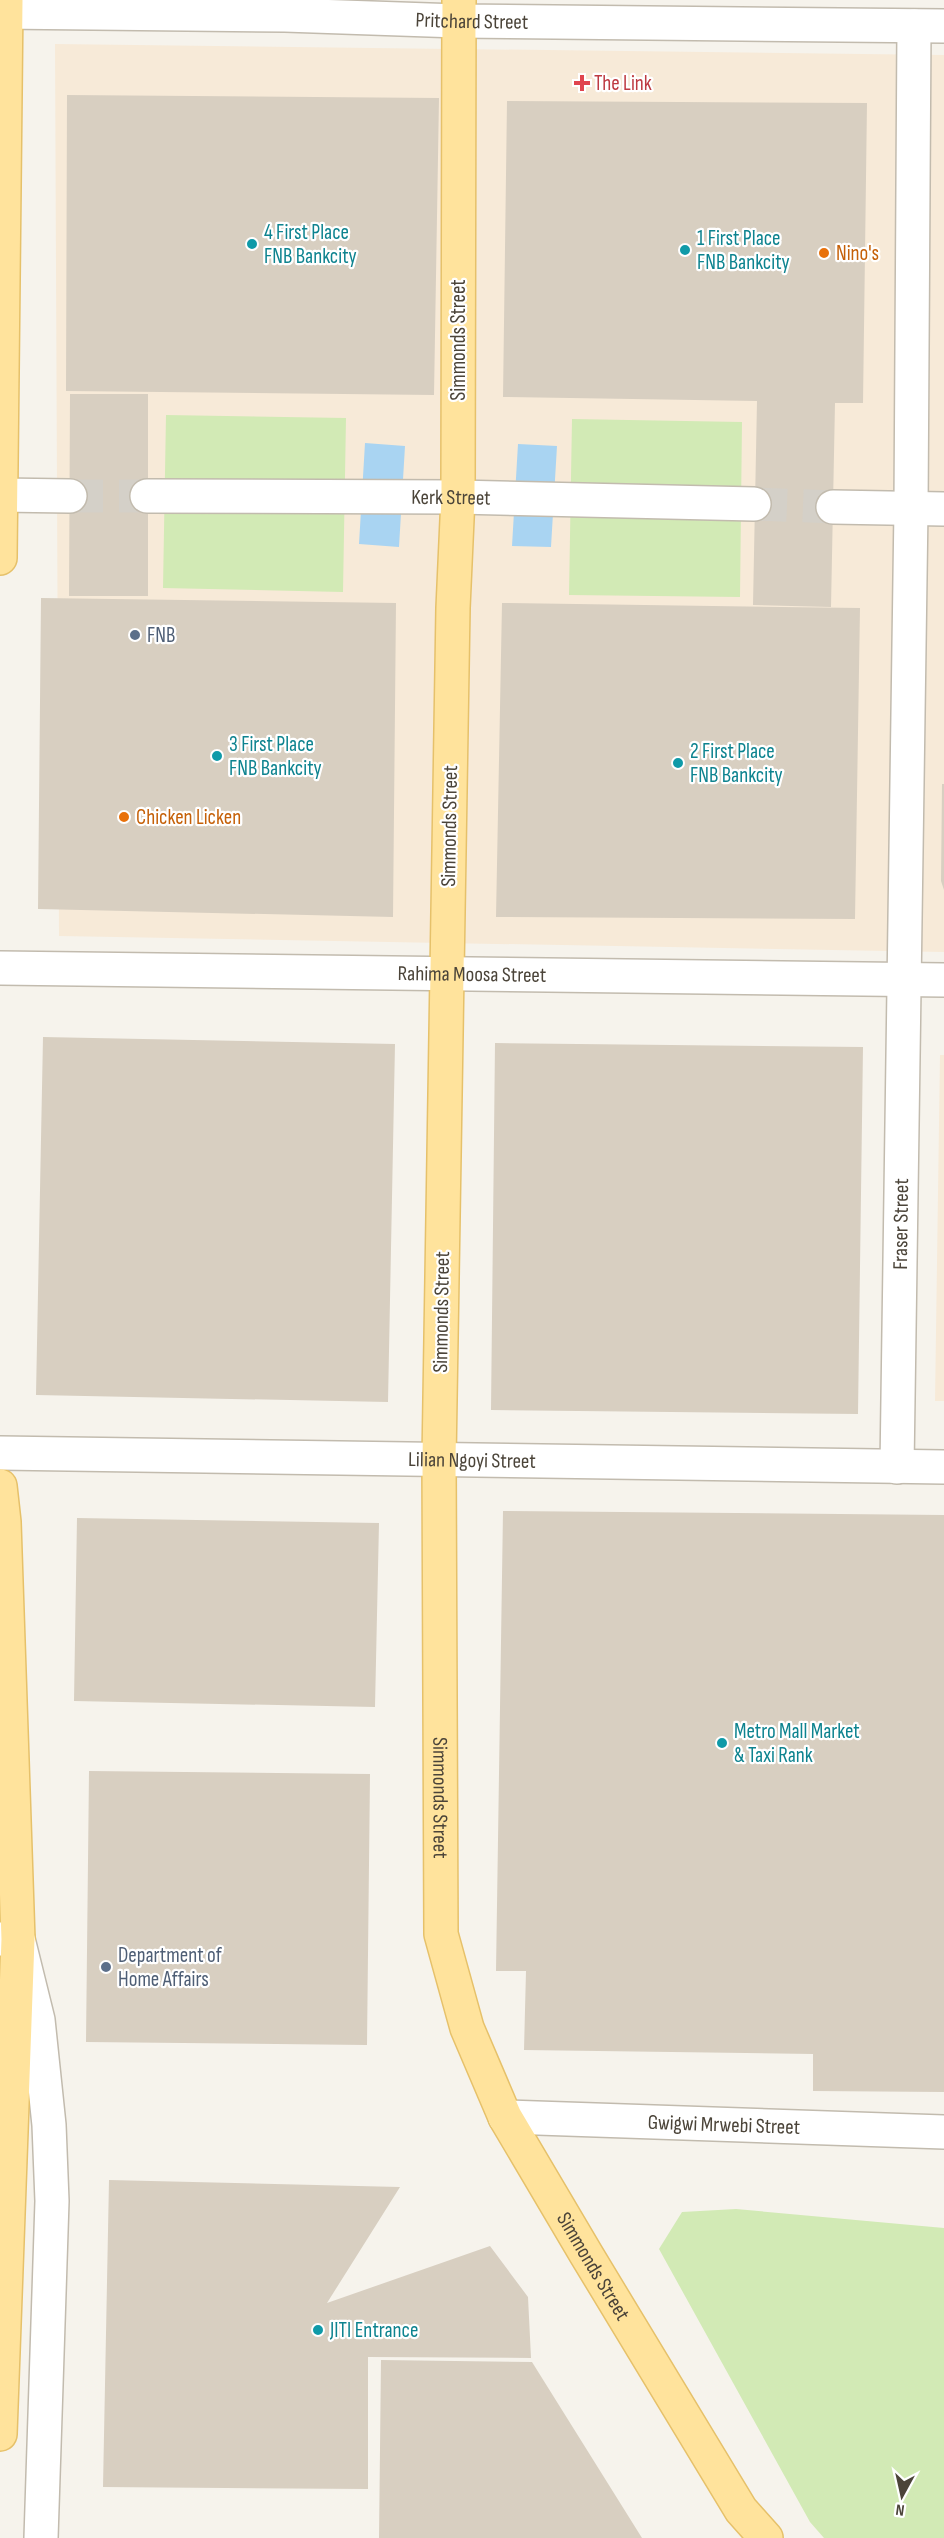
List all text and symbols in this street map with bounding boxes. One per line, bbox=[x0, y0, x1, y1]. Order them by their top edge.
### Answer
street label: Pritchard Street bbox=[415, 8, 528, 35]
place label: The Link bbox=[594, 71, 652, 96]
marker: The Link bbox=[575, 76, 589, 90]
place label: 4 First Place FNB Bankcity bbox=[264, 220, 357, 269]
place label: 1 First Place FNB Bankcity bbox=[697, 226, 790, 275]
marker: 4 First Place FNB Bankcity bbox=[245, 237, 259, 251]
place label: Nino's bbox=[836, 241, 879, 266]
marker: 1 First Place FNB Bankcity bbox=[678, 243, 692, 257]
marker: Nino's bbox=[817, 246, 831, 260]
street label: Simmonds Street bbox=[446, 279, 471, 401]
street label: Kerk Street bbox=[411, 485, 491, 511]
place label: FNB bbox=[147, 623, 175, 648]
marker: FNB bbox=[128, 628, 142, 642]
place label: 3 First Place FNB Bankcity bbox=[229, 732, 322, 781]
place label: 2 First Place FNB Bankcity bbox=[690, 739, 783, 788]
marker: 3 First Place FNB Bankcity bbox=[210, 749, 224, 763]
marker: 2 First Place FNB Bankcity bbox=[671, 756, 685, 770]
street label: Simmonds Street bbox=[436, 765, 463, 887]
place label: Chicken Licken bbox=[136, 805, 241, 830]
marker: Chicken Licken bbox=[117, 810, 131, 824]
street label: Rahima Moosa Street bbox=[398, 961, 546, 988]
street label: Fraser Street bbox=[888, 1178, 914, 1270]
street label: Simmonds Street bbox=[428, 1251, 455, 1373]
street label: Lilian Ngoyi Street bbox=[408, 1447, 536, 1474]
place label: Metro Mall Market & Taxi Rank bbox=[734, 1719, 860, 1768]
marker: Metro Mall Market & Taxi Rank bbox=[715, 1736, 729, 1750]
street label: Simmonds Street bbox=[427, 1737, 453, 1859]
place label: Department of Home Affairs bbox=[118, 1943, 223, 1992]
marker: Department of Home Affairs bbox=[99, 1960, 113, 1974]
street label: Gwigwi Mrwebi Street bbox=[647, 2110, 800, 2140]
street label: Simmonds Street bbox=[551, 2208, 635, 2325]
place label: JITI Entrance bbox=[329, 2318, 418, 2343]
marker: JITI Entrance bbox=[311, 2323, 325, 2337]
north arrow bbox=[872, 2466, 932, 2526]
text: N bbox=[895, 2499, 906, 2519]

